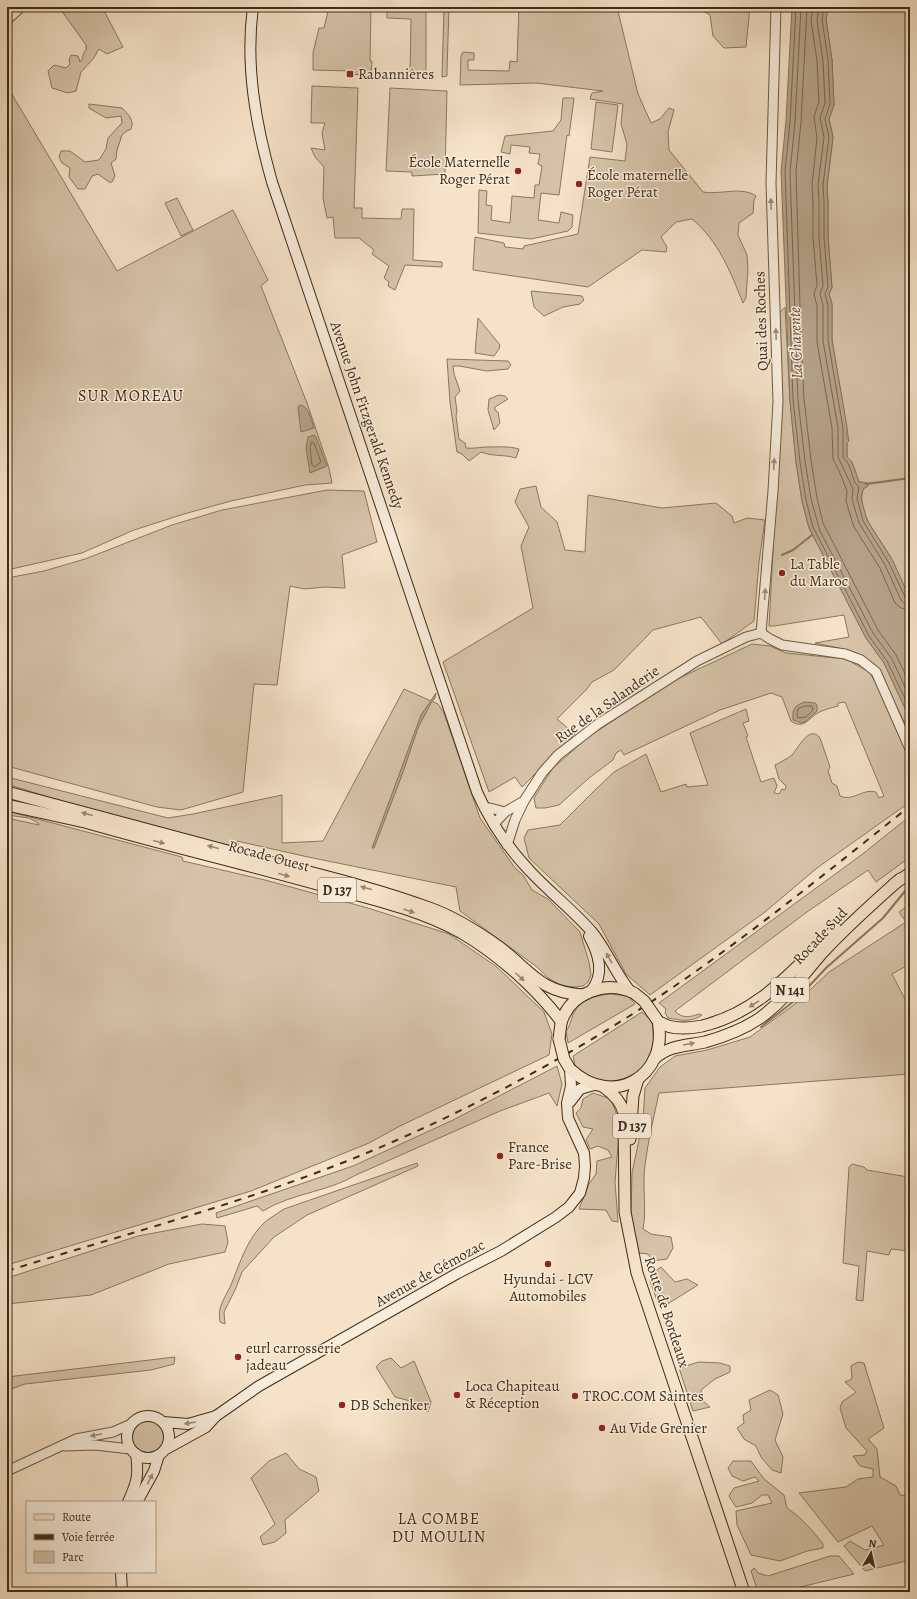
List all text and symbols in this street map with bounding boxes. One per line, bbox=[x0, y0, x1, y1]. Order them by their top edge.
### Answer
place label: Rabannières bbox=[358, 64, 434, 84]
marker: Rabannières bbox=[345, 69, 355, 79]
place label: École Maternelle Roger Pérat bbox=[409, 152, 510, 189]
place label: École maternelle Roger Pérat bbox=[587, 165, 689, 202]
marker: École Maternelle Roger Pérat bbox=[513, 166, 523, 176]
marker: École maternelle Roger Pérat bbox=[574, 179, 584, 189]
one-way arrow bbox=[768, 198, 775, 210]
street label: Quai des Roches bbox=[749, 271, 773, 371]
water label: La Charente bbox=[784, 306, 808, 379]
street label: Avenue John Fitzgerald Kennedy bbox=[325, 318, 409, 512]
one-way arrow bbox=[772, 328, 779, 340]
district label: SUR MOREAU bbox=[78, 385, 184, 407]
one-way arrow bbox=[771, 458, 778, 470]
place label: La Table du Maroc bbox=[790, 554, 848, 591]
marker: La Table du Maroc bbox=[777, 568, 787, 578]
one-way arrow bbox=[761, 588, 768, 600]
street label: Rue de la Salanderie bbox=[551, 660, 663, 747]
one-way arrow bbox=[81, 811, 93, 817]
street label: Rocade Ouest bbox=[226, 836, 312, 876]
one-way arrow bbox=[153, 839, 165, 845]
one-way arrow bbox=[207, 844, 219, 850]
one-way arrow bbox=[278, 872, 290, 878]
road number: D 137 bbox=[318, 878, 356, 902]
one-way arrow bbox=[360, 885, 372, 891]
street label: Rocade Sud bbox=[788, 902, 852, 969]
one-way arrow bbox=[404, 908, 416, 914]
one-way arrow bbox=[605, 953, 612, 964]
one-way arrow bbox=[514, 973, 525, 982]
road number: N 141 bbox=[771, 978, 809, 1002]
one-way arrow bbox=[748, 1001, 759, 1008]
one-way arrow bbox=[683, 1041, 695, 1047]
road number: D 137 bbox=[613, 1114, 651, 1138]
place label: France Pare-Brise bbox=[508, 1137, 572, 1174]
marker: France Pare-Brise bbox=[495, 1151, 505, 1161]
street label: Avenue de Gémozac bbox=[371, 1235, 488, 1312]
street label: Route de Bordeaux bbox=[640, 1254, 694, 1370]
marker: Hyundai - LCV Automobiles bbox=[543, 1259, 553, 1269]
place label: Hyundai - LCV Automobiles bbox=[503, 1269, 594, 1306]
place label: eurl carrosserie jadeau bbox=[246, 1338, 341, 1375]
marker: eurl carrosserie jadeau bbox=[233, 1352, 243, 1362]
place label: Loca Chapiteau & Réception bbox=[465, 1376, 560, 1413]
place label: TROC.COM Saintes bbox=[583, 1386, 704, 1406]
marker: Loca Chapiteau & Réception bbox=[452, 1390, 462, 1400]
marker: TROC.COM Saintes bbox=[570, 1391, 580, 1401]
place label: DB Schenker bbox=[350, 1395, 429, 1415]
marker: DB Schenker bbox=[337, 1400, 347, 1410]
place label: Au Vide Grenier bbox=[609, 1418, 707, 1438]
one-way arrow bbox=[184, 1420, 196, 1426]
marker: Au Vide Grenier bbox=[597, 1423, 607, 1433]
one-way arrow bbox=[90, 1432, 102, 1438]
one-way arrow bbox=[147, 1473, 153, 1485]
legend bbox=[26, 1501, 156, 1573]
district label: LA COMBE DU MOULIN bbox=[392, 1508, 486, 1548]
text: Route bbox=[62, 1509, 91, 1525]
text: Voie ferrée bbox=[61, 1529, 114, 1545]
north arrow bbox=[851, 1533, 891, 1573]
text: N bbox=[867, 1536, 878, 1552]
text: Parc bbox=[62, 1549, 84, 1565]

